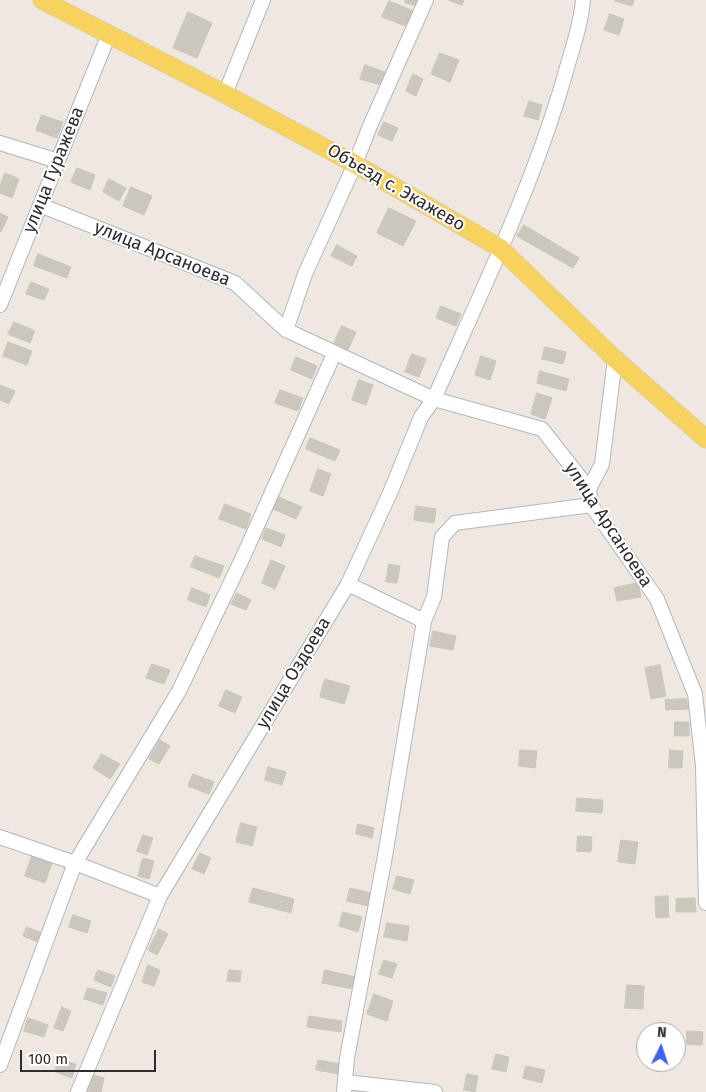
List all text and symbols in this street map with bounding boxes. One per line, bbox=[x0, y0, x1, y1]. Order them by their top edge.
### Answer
street label: улица Гуражева bbox=[19, 104, 89, 236]
street label: Объезд с. Экажево bbox=[323, 140, 469, 236]
street label: улица Арсаноева bbox=[91, 217, 233, 291]
street label: улица Арсаноева bbox=[559, 458, 657, 592]
street label: улица Оздоева bbox=[252, 613, 336, 733]
north arrow bbox=[636, 1022, 686, 1072]
text: N bbox=[657, 1024, 667, 1041]
scale bar bbox=[22, 1040, 159, 1072]
text: 100 m bbox=[28, 1050, 68, 1068]

